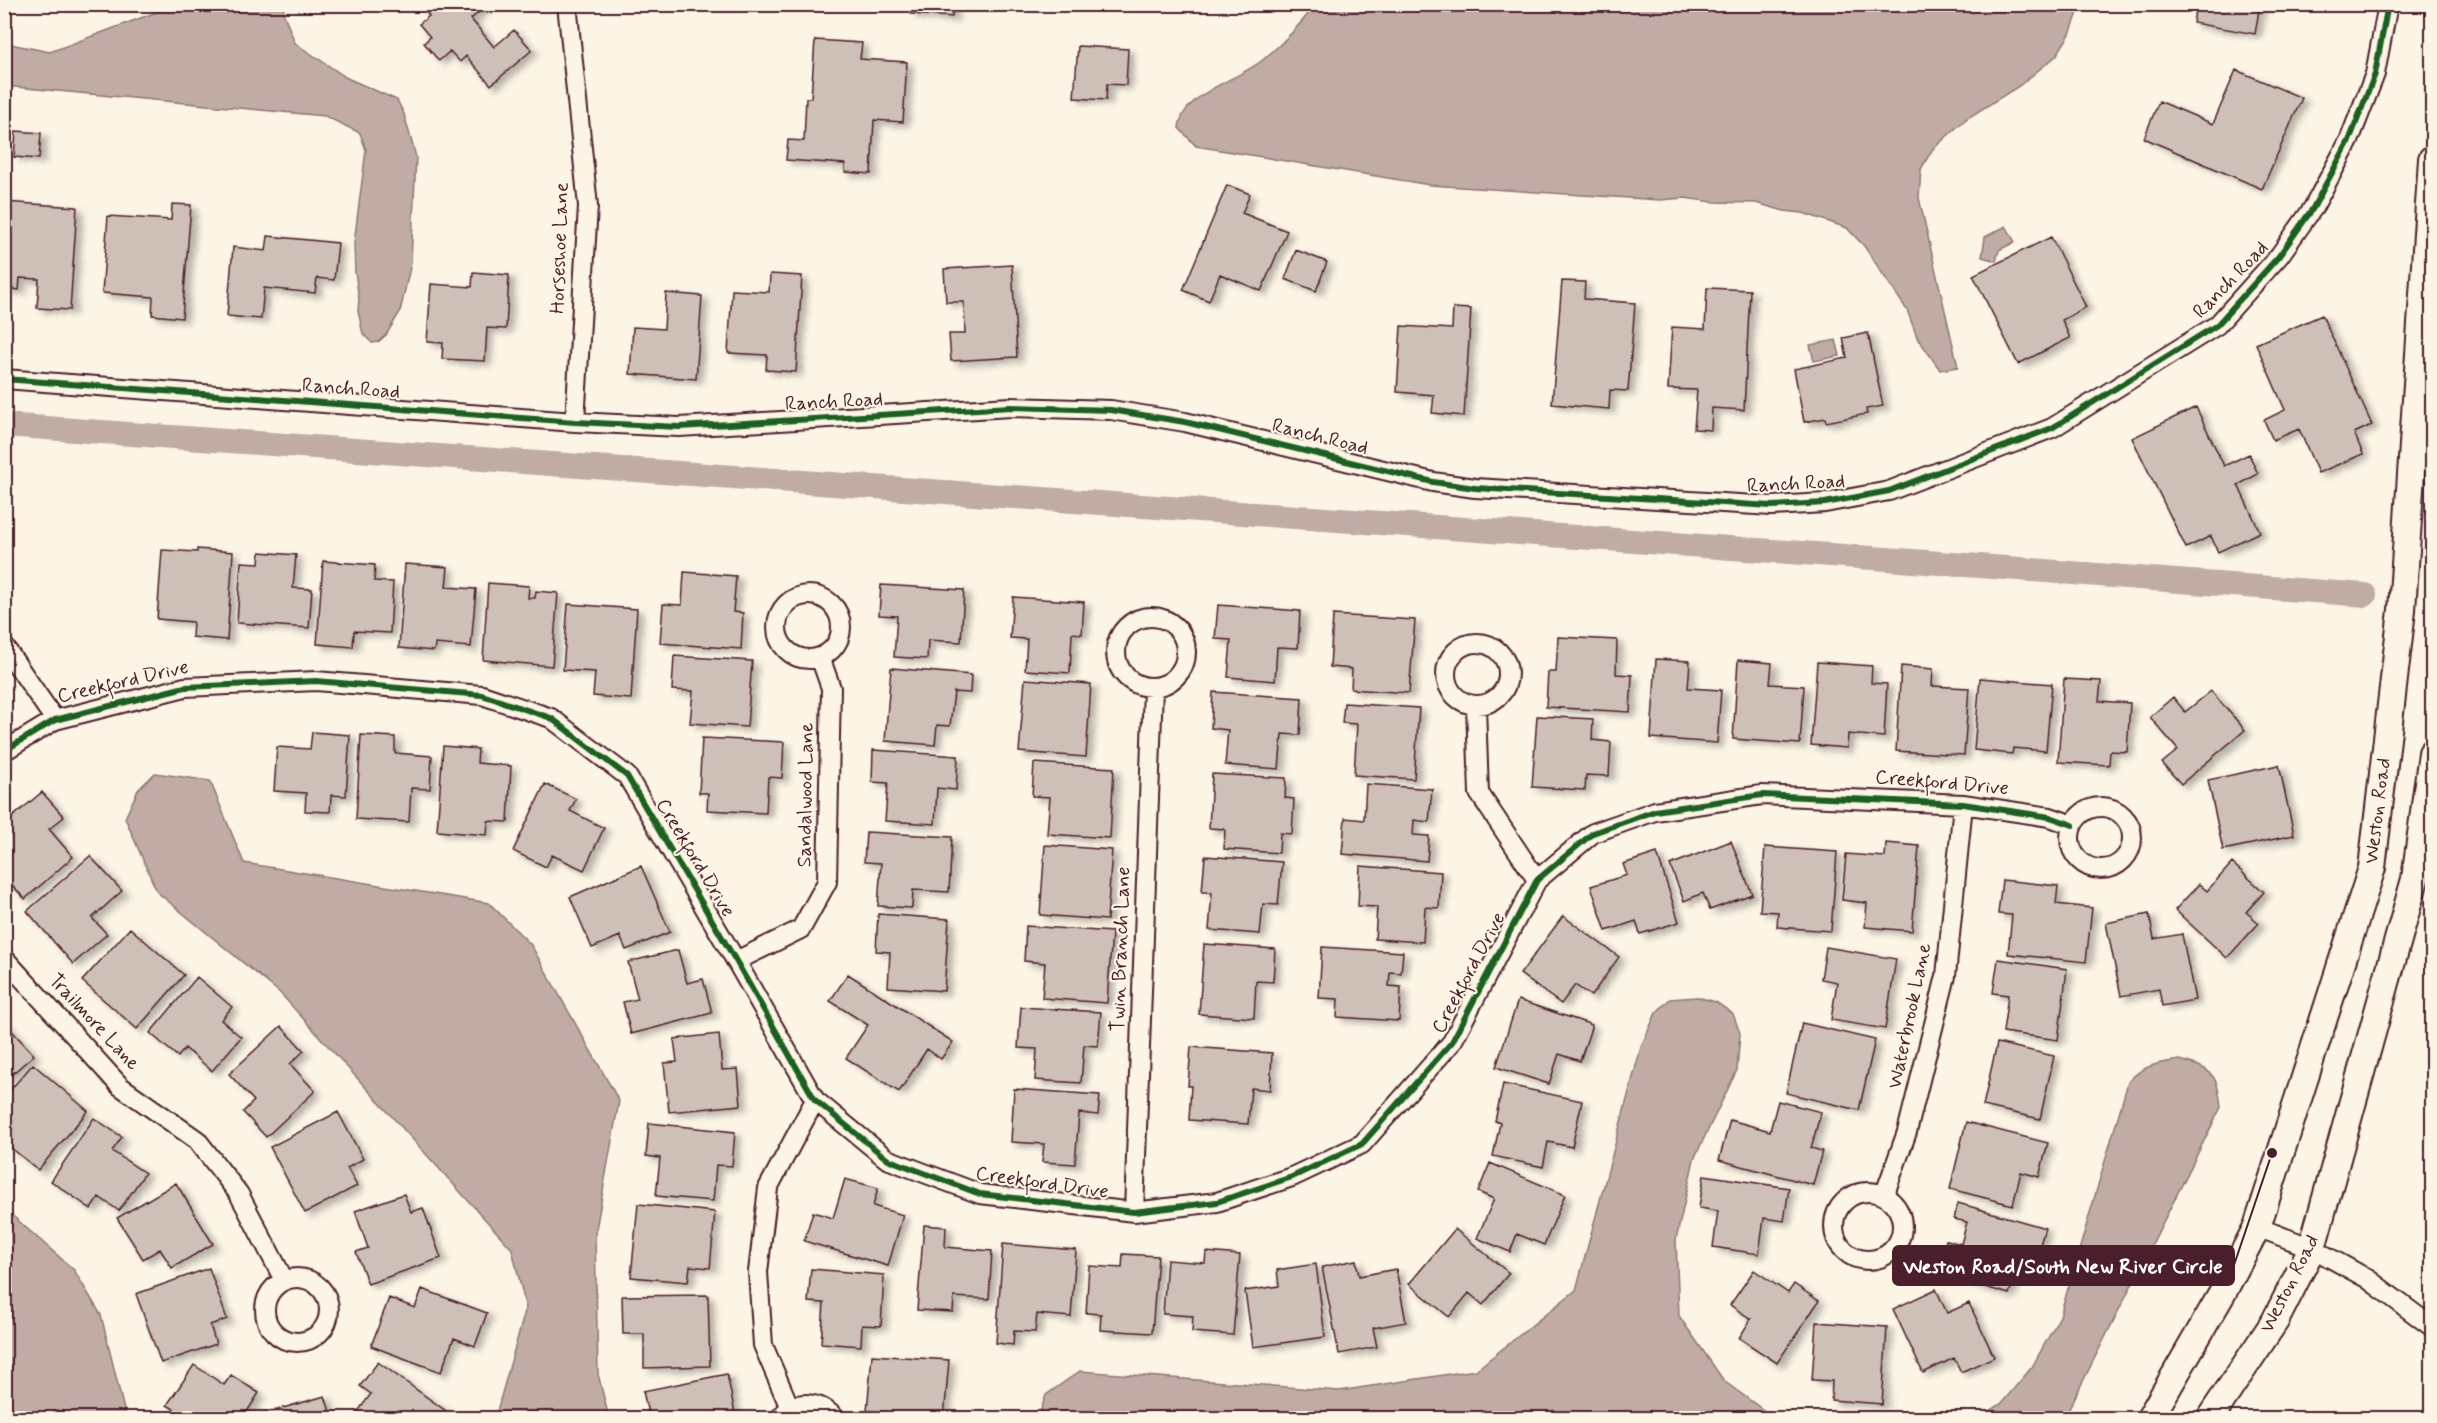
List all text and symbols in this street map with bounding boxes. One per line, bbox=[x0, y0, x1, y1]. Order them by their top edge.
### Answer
street label: Horseshoe Lane bbox=[544, 182, 576, 314]
street label: Ranch Road bbox=[2187, 235, 2275, 325]
street label: Ranch Road bbox=[301, 372, 401, 406]
street label: Ranch Road bbox=[784, 386, 884, 418]
street label: Ranch Road bbox=[1269, 412, 1371, 462]
street label: Ranch Road bbox=[1746, 468, 1846, 500]
street label: Creekford Drive bbox=[55, 654, 192, 712]
street label: Sandalwood Lane bbox=[791, 722, 821, 868]
street label: Weston Road bbox=[2358, 756, 2398, 866]
street label: Creekford Drive bbox=[1874, 764, 2010, 804]
street label: Creekford Drive bbox=[647, 794, 741, 923]
street label: Twin Branch Lane bbox=[1105, 866, 1137, 1032]
street label: Creekford Drive bbox=[1426, 908, 1514, 1039]
street label: Waterbrook Lane bbox=[1881, 941, 1939, 1091]
street label: Trailmore Lane bbox=[42, 968, 146, 1076]
street label: Creekford Drive bbox=[973, 1160, 1110, 1208]
street label: Weston Road bbox=[2254, 1230, 2326, 1338]
callout: Weston Road/South New River Circle bbox=[1893, 1246, 2234, 1285]
text: Weston Road/South New River Circle bbox=[1902, 1253, 2223, 1281]

